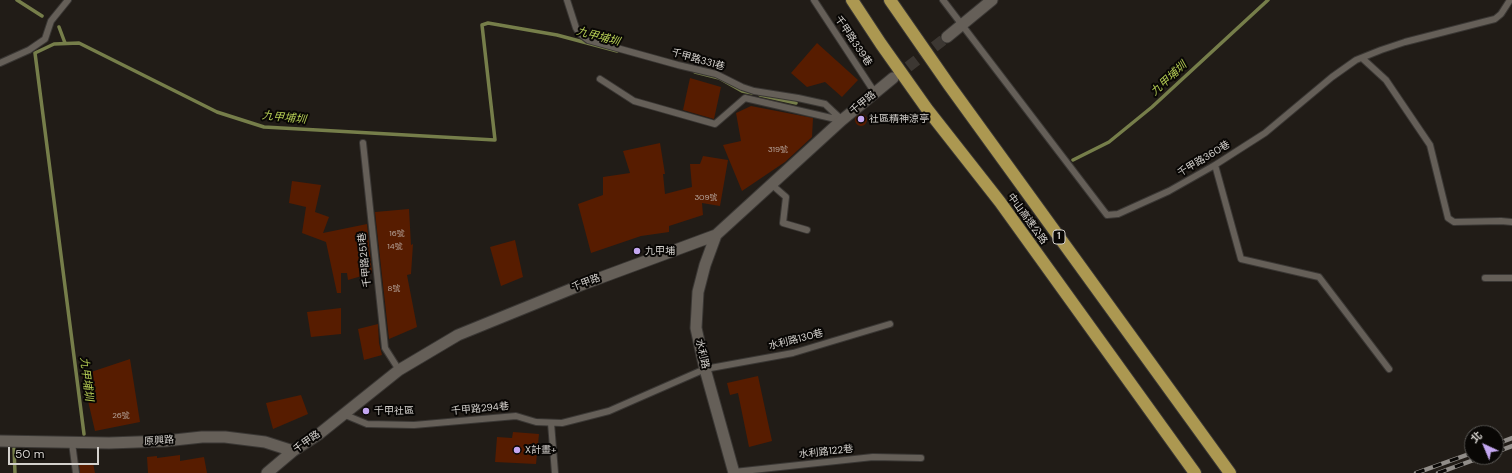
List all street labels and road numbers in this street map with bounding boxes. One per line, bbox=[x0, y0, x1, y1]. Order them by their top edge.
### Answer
street label: 千甲路339巷 bbox=[832, 14, 874, 68]
street label: 千甲路331巷 bbox=[670, 47, 726, 73]
street label: 千甲路 bbox=[848, 89, 878, 117]
street label: 千甲路360巷 bbox=[1176, 139, 1232, 179]
street label: 中山高速公路 bbox=[1005, 191, 1049, 247]
road number: 1 bbox=[1053, 230, 1065, 244]
street label: 千甲路251巷 bbox=[356, 232, 374, 288]
street label: 千甲路 bbox=[570, 272, 602, 294]
street label: 水利路130巷 bbox=[767, 327, 825, 353]
street label: 水利路 bbox=[693, 338, 711, 370]
street label: 千甲路294巷 bbox=[451, 400, 509, 418]
street label: 千甲路 bbox=[291, 428, 323, 456]
street label: 原興路 bbox=[144, 434, 174, 448]
street label: 水利路122巷 bbox=[798, 443, 854, 461]

